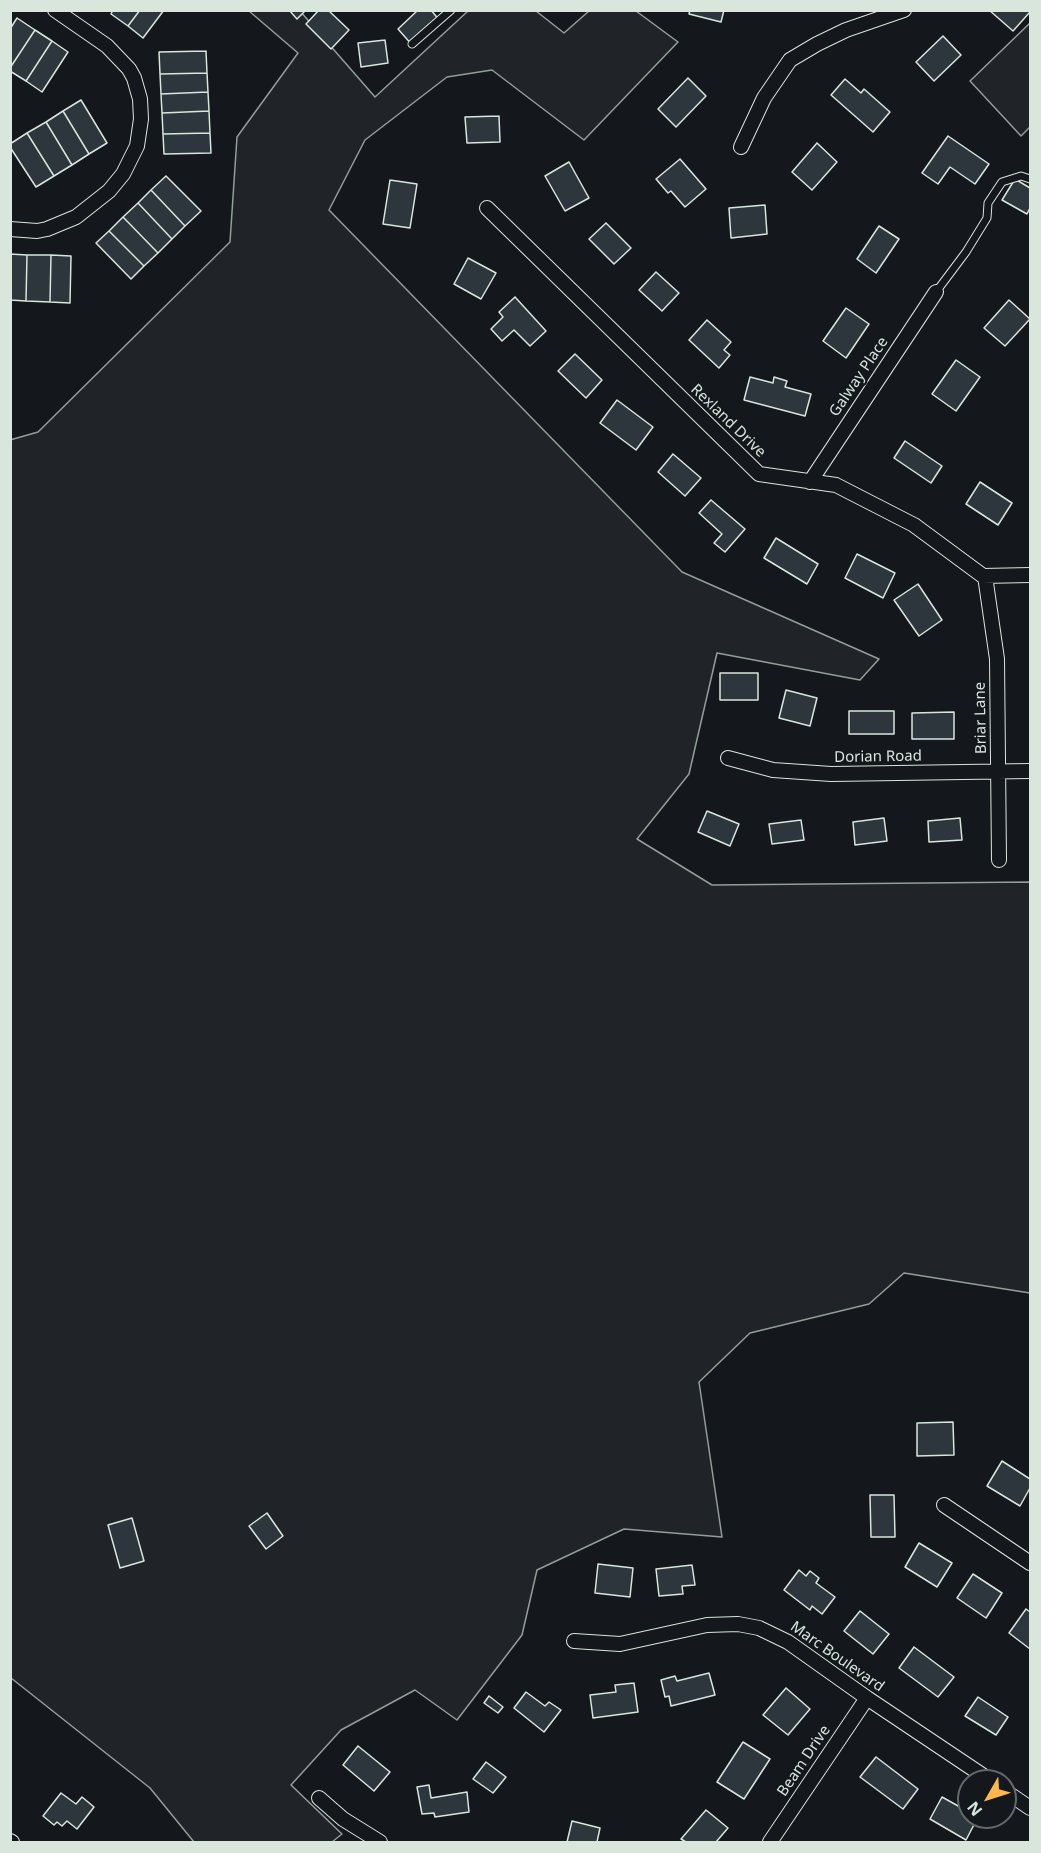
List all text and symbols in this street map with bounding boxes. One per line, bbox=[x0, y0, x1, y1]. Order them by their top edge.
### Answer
street label: Galway Place bbox=[826, 334, 892, 420]
street label: Rexland Drive bbox=[687, 381, 769, 461]
street label: Briar Lane bbox=[971, 682, 991, 754]
street label: Dorian Road bbox=[834, 747, 922, 767]
street label: Marc Boulevard bbox=[787, 1618, 887, 1696]
street label: Beam Drive bbox=[774, 1722, 834, 1800]
north arrow bbox=[957, 1769, 1017, 1829]
text: N bbox=[962, 1797, 987, 1821]

